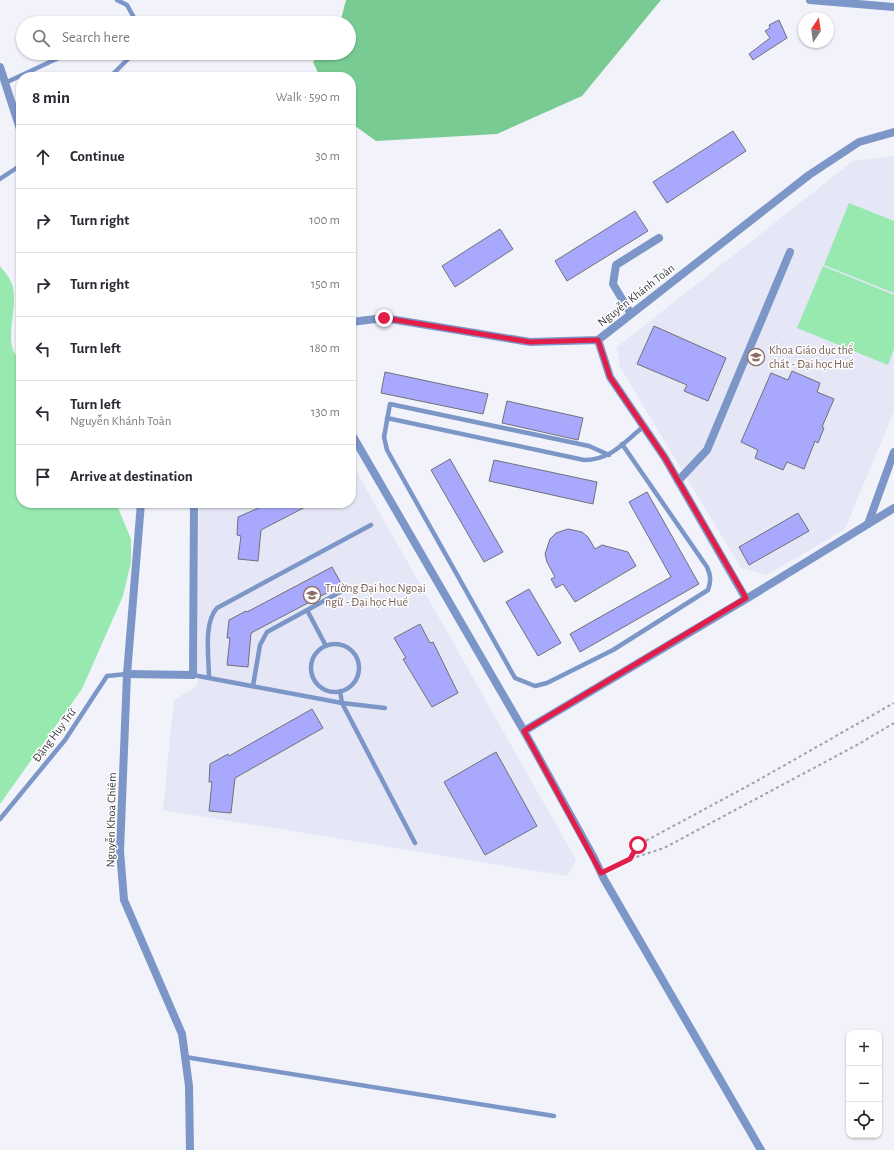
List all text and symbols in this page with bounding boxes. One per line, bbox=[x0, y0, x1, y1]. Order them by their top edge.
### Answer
north arrow bbox=[798, 12, 834, 48]
search box bbox=[16, 16, 356, 60]
icon: search bbox=[30, 27, 52, 49]
text: Search here bbox=[62, 30, 130, 45]
text: 8 min bbox=[32, 89, 70, 106]
text: Walk · 590 m bbox=[276, 91, 340, 104]
icon: ahead bbox=[32, 146, 54, 168]
text: Continue bbox=[70, 149, 125, 164]
text: 30 m bbox=[315, 150, 340, 163]
icon: right bbox=[32, 210, 54, 232]
text: Turn right bbox=[70, 213, 129, 228]
text: 100 m bbox=[309, 214, 340, 227]
street label: Nguyễn Khánh Toàn bbox=[595, 261, 677, 329]
icon: right bbox=[32, 274, 54, 296]
text: Turn right bbox=[70, 277, 129, 292]
text: 150 m bbox=[311, 278, 340, 291]
route end bbox=[375, 309, 393, 327]
icon: left bbox=[32, 338, 54, 360]
text: Turn left bbox=[70, 341, 121, 356]
text: 180 m bbox=[310, 342, 340, 355]
place label: Khoa Giáo dục thể chất - Đại học Huế bbox=[769, 343, 854, 370]
school or university icon: Khoa Giáo dục thể chất - Đại học Huế bbox=[746, 347, 766, 367]
text: Turn left bbox=[70, 397, 121, 412]
icon: left bbox=[32, 402, 54, 424]
text: 130 m bbox=[311, 406, 340, 419]
text: Nguyễn Khánh Toàn bbox=[70, 415, 171, 428]
icon: arrive bbox=[32, 466, 54, 488]
text: Arrive at destination bbox=[70, 469, 193, 484]
place label: Trường Đại học Ngoại ngữ - Đại học Huế bbox=[325, 582, 426, 608]
school or university icon: Trường Đại học Ngoại ngữ - Đại học Huế bbox=[302, 585, 322, 605]
street label: Đặng Huy Trứ bbox=[30, 705, 79, 765]
street label: Nguyễn Khoa Chiêm bbox=[103, 772, 119, 868]
route start bbox=[629, 836, 647, 854]
map controls bbox=[846, 1030, 882, 1138]
button: + bbox=[846, 1030, 882, 1066]
button: − bbox=[846, 1066, 882, 1102]
button: locate bbox=[846, 1102, 882, 1138]

